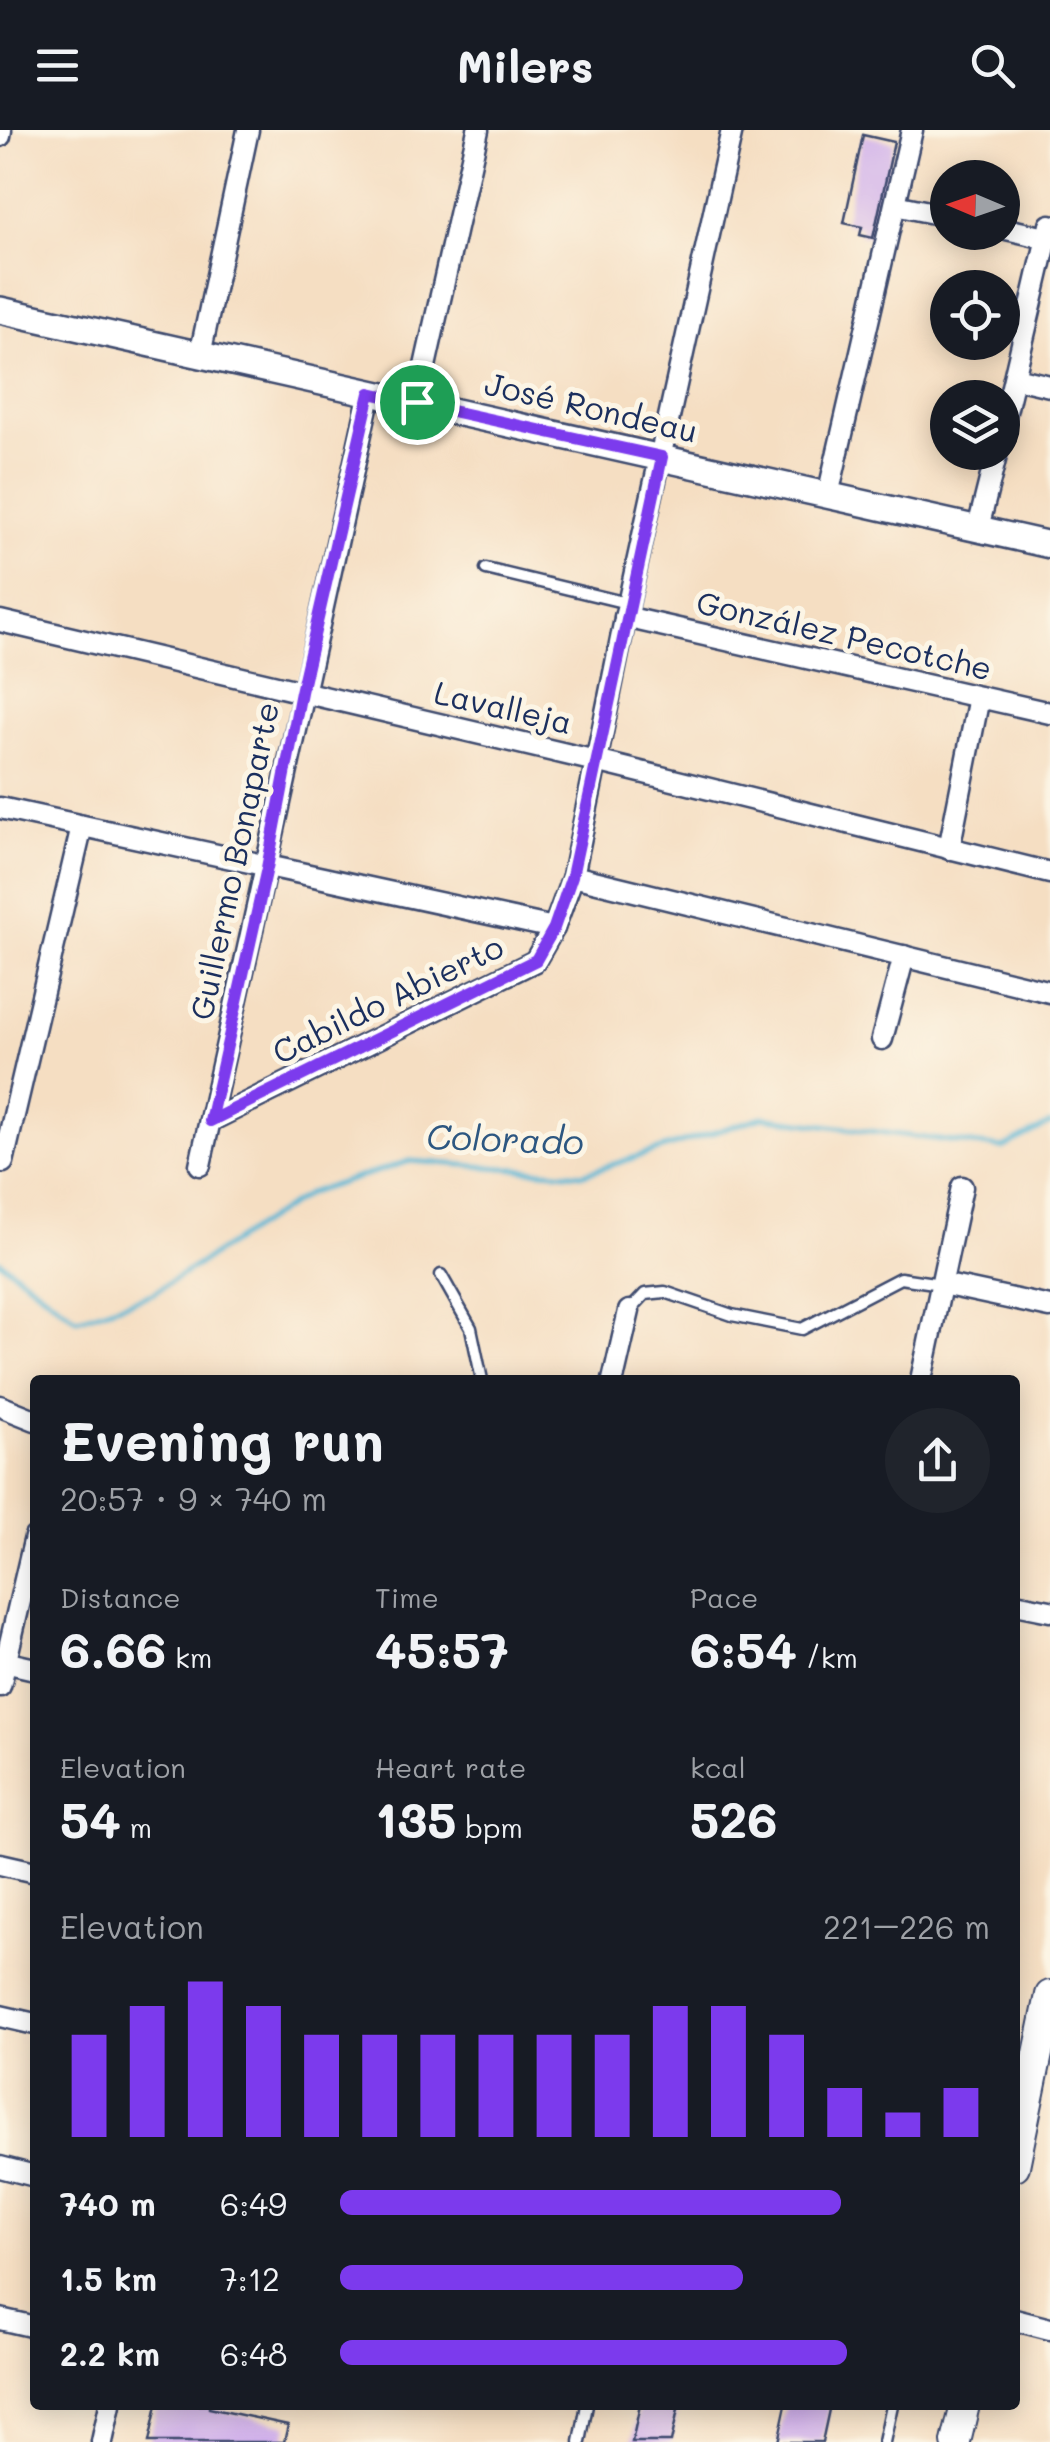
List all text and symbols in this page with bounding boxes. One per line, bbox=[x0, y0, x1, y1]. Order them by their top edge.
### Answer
text: Milers bbox=[457, 36, 593, 94]
icon: menu bbox=[30, 38, 85, 93]
icon: search bbox=[965, 38, 1020, 93]
north arrow bbox=[930, 160, 1020, 250]
map controls bbox=[930, 160, 1020, 470]
button: locate bbox=[930, 270, 1020, 360]
pin bbox=[375, 360, 460, 445]
street label: José Rondeau bbox=[481, 361, 702, 451]
icon: arrive bbox=[390, 375, 445, 430]
button: layers bbox=[930, 380, 1020, 470]
street label: González Pecotche bbox=[693, 580, 996, 688]
street label: Lavalleja bbox=[430, 670, 576, 742]
street label: Guillermo Bonaparte bbox=[179, 698, 287, 1023]
street label: Cabildo Abierto bbox=[265, 924, 509, 1072]
water label: Colorado bbox=[426, 1112, 585, 1164]
text: Evening run bbox=[60, 1403, 384, 1475]
button: share bbox=[885, 1408, 990, 1513]
text: 20:57 · 9 × 740 m bbox=[60, 1477, 327, 1519]
text: Distance bbox=[60, 1579, 181, 1615]
text: Time bbox=[375, 1579, 439, 1615]
text: Pace bbox=[690, 1579, 758, 1615]
text: 6.66 bbox=[60, 1615, 166, 1681]
text: 45:57 bbox=[375, 1615, 509, 1681]
text: 6:54 bbox=[690, 1615, 797, 1681]
text: km bbox=[166, 1639, 212, 1675]
text: /km bbox=[797, 1639, 858, 1675]
text: Elevation bbox=[60, 1749, 186, 1785]
text: Heart rate bbox=[375, 1749, 526, 1785]
text: kcal bbox=[690, 1749, 746, 1785]
text: 54 bbox=[60, 1785, 121, 1851]
text: 135 bbox=[375, 1785, 456, 1851]
text: 526 bbox=[690, 1785, 777, 1851]
text: m bbox=[121, 1809, 152, 1845]
text: bpm bbox=[456, 1809, 523, 1845]
text: Elevation bbox=[60, 1905, 204, 1947]
text: 221–226 m bbox=[823, 1905, 990, 1947]
text: 740 m bbox=[60, 2182, 156, 2224]
text: 6:49 bbox=[220, 2182, 287, 2224]
text: 1.5 km bbox=[60, 2257, 157, 2299]
text: 7:12 bbox=[220, 2257, 280, 2299]
text: 2.2 km bbox=[60, 2332, 160, 2374]
text: 6:48 bbox=[220, 2332, 287, 2374]

